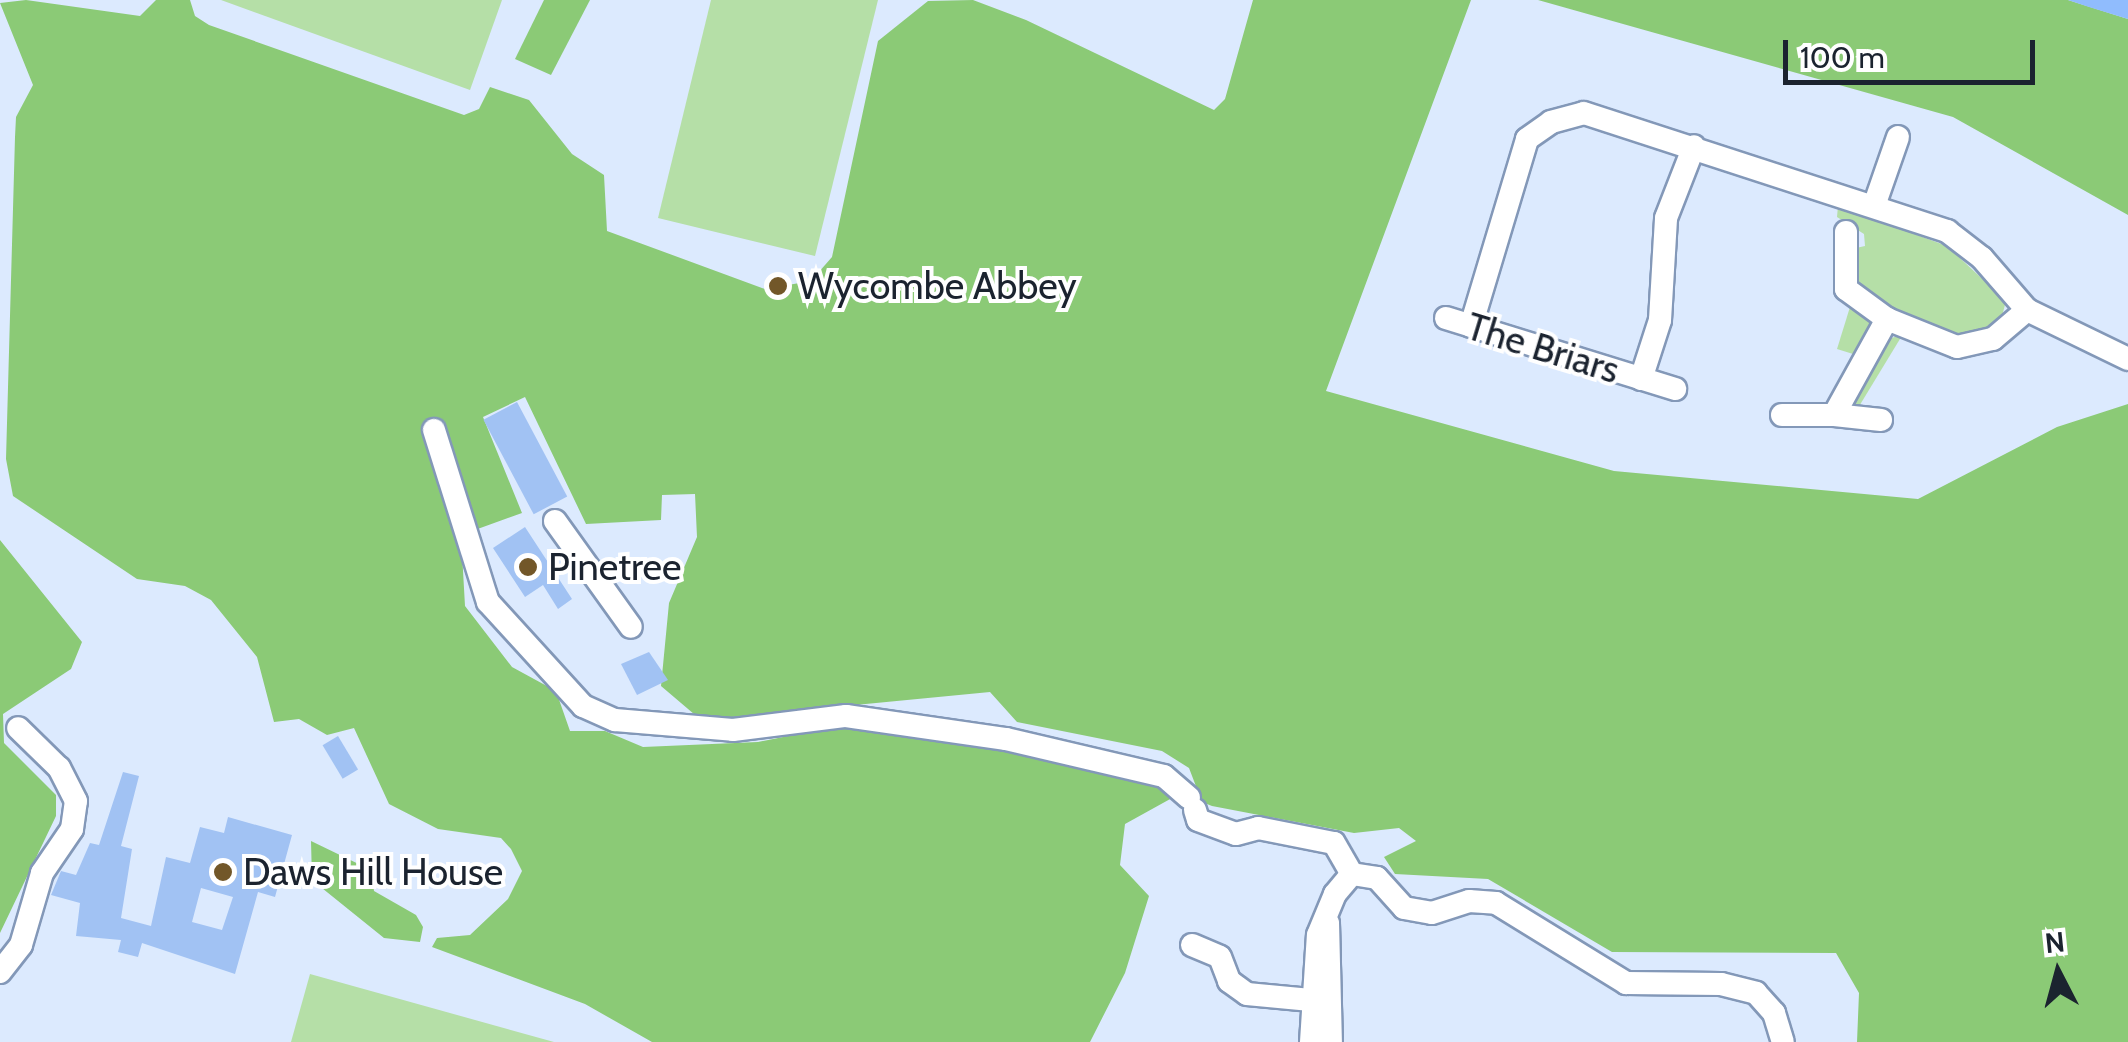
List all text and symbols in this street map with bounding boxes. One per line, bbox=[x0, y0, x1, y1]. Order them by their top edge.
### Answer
scale bar bbox=[1788, 20, 2040, 82]
text: 100 m bbox=[1800, 39, 1885, 76]
place label: Wycombe Abbey bbox=[798, 263, 1077, 309]
marker: Wycombe Abbey bbox=[767, 275, 789, 297]
street label: The Briars bbox=[1461, 303, 1625, 393]
place label: Pinetree bbox=[548, 544, 681, 590]
marker: Pinetree bbox=[517, 556, 539, 578]
place label: Daws Hill House bbox=[243, 849, 503, 895]
marker: Daws Hill House bbox=[212, 861, 234, 883]
north arrow bbox=[2008, 922, 2108, 1022]
text: N bbox=[2043, 924, 2066, 960]

